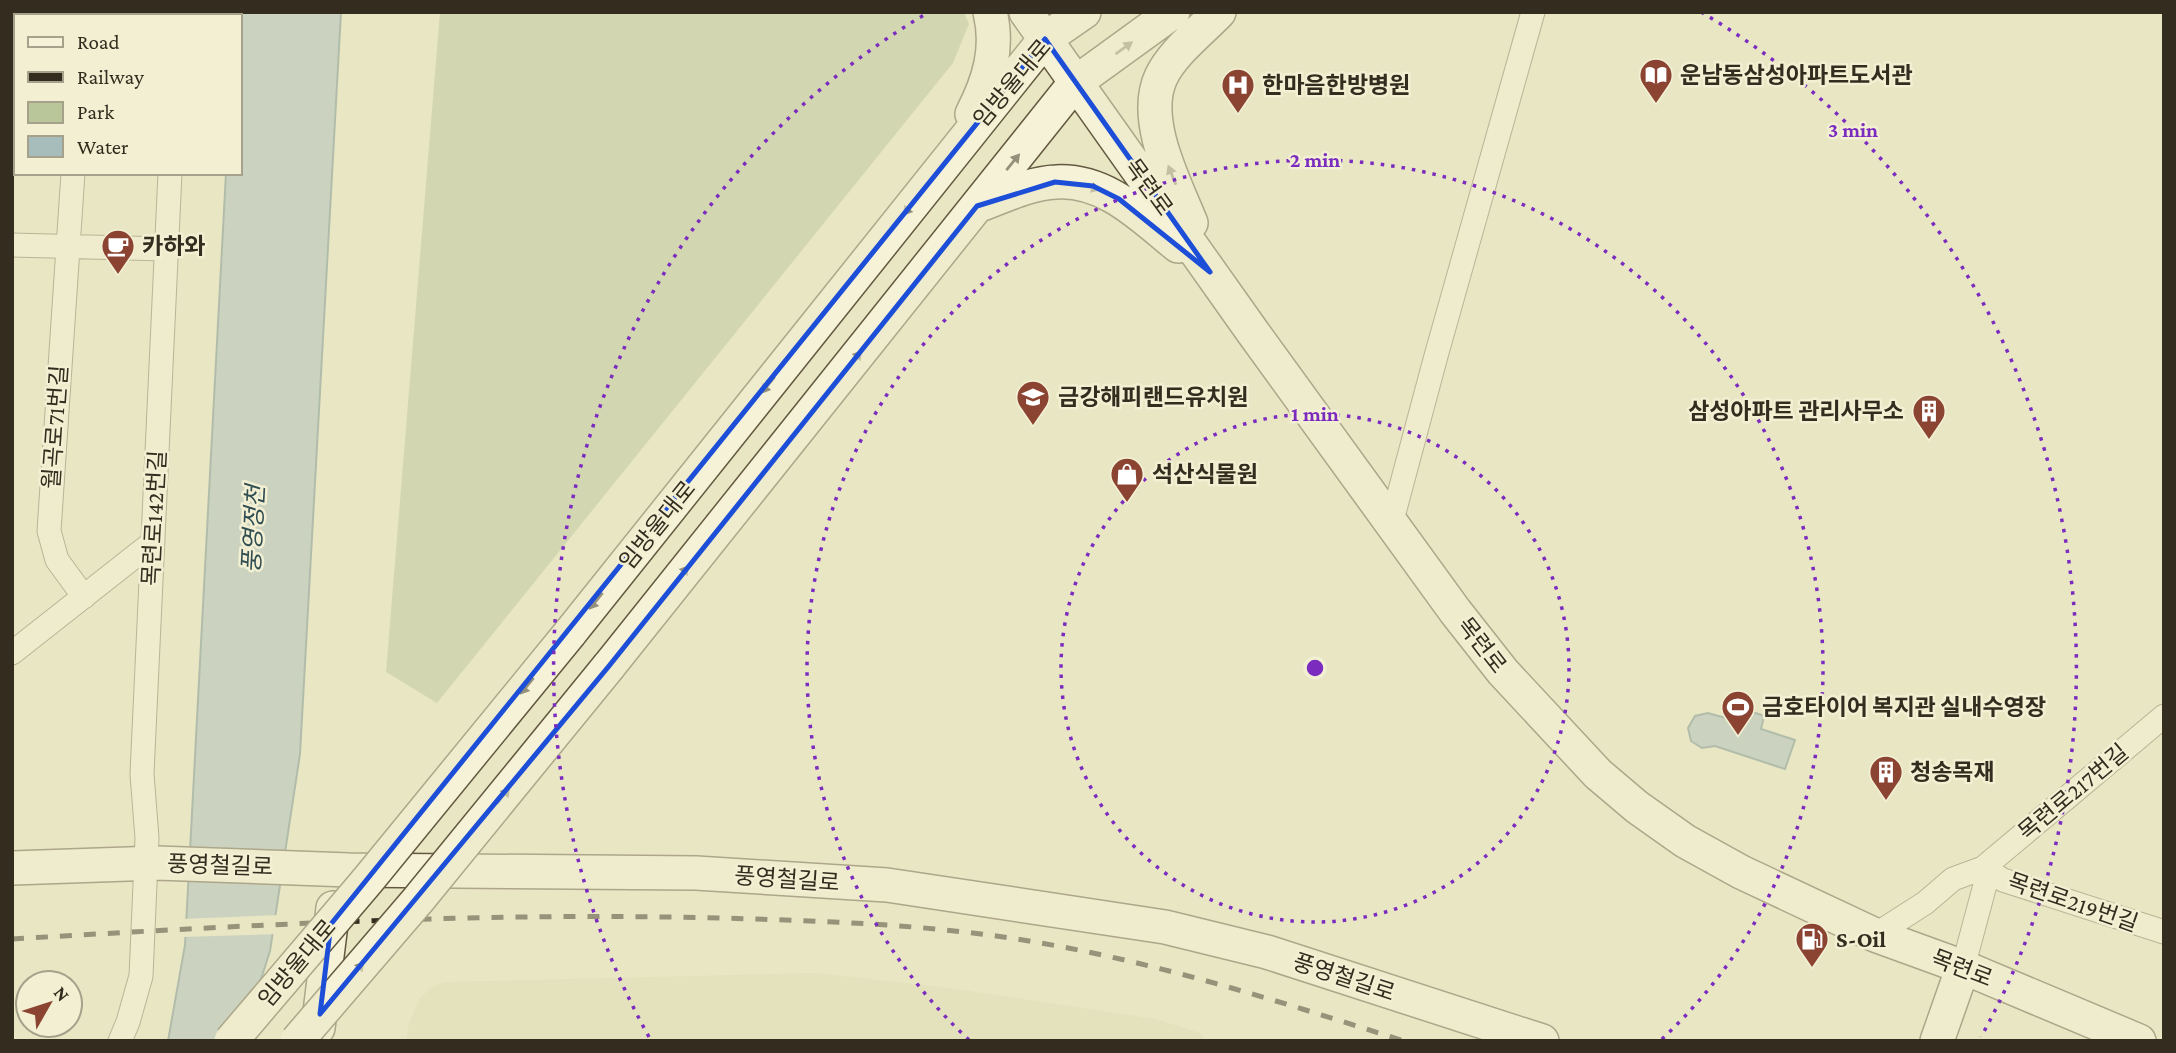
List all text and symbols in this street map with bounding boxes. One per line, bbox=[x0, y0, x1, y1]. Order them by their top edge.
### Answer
legend bbox=[14, 14, 242, 175]
text: Road bbox=[77, 30, 120, 54]
street label: 임방울대로 bbox=[968, 34, 1056, 132]
one-way arrow bbox=[1115, 41, 1133, 55]
library icon: 운남동삼성아파트도서관 bbox=[1637, 56, 1675, 105]
place label: 운남동삼성아파트도서관 bbox=[1680, 62, 1913, 88]
text: Railway bbox=[77, 65, 144, 89]
hospital icon: 한마음한방병원 bbox=[1219, 66, 1257, 115]
place label: 한마음한방병원 bbox=[1262, 72, 1410, 98]
text: Park bbox=[77, 100, 114, 124]
text: 3 min bbox=[1828, 118, 1878, 142]
text: Water bbox=[77, 135, 129, 159]
text: 2 min bbox=[1290, 148, 1340, 172]
one-way arrow bbox=[1005, 153, 1020, 171]
street label: 목련로 bbox=[1120, 154, 1178, 220]
one-way arrow bbox=[1166, 164, 1177, 185]
one-way arrow bbox=[1079, 182, 1100, 192]
one-way arrow bbox=[903, 198, 918, 216]
cafe icon: 카하와 bbox=[99, 227, 137, 276]
place label: 카하와 bbox=[142, 233, 205, 259]
one-way arrow bbox=[848, 350, 863, 368]
street label: 월곡로71번길 bbox=[38, 364, 72, 490]
one-way arrow bbox=[761, 376, 776, 394]
school or university icon: 금강해피랜드유치원 bbox=[1014, 378, 1052, 427]
place label: 금강해피랜드유치원 bbox=[1058, 384, 1248, 410]
building icon: 삼성아파트 관리사무소 bbox=[1910, 392, 1948, 441]
place label: 삼성아파트 관리사무소 bbox=[1688, 398, 1904, 424]
text: 1 min bbox=[1291, 402, 1339, 426]
street label: 목련로142번길 bbox=[137, 449, 171, 587]
shop icon: 석산식물원 bbox=[1108, 455, 1146, 504]
place label: 석산식물원 bbox=[1152, 461, 1258, 487]
street label: 임방울대로 bbox=[614, 476, 700, 574]
water label: 풍영정천 bbox=[237, 481, 269, 574]
one-way arrow bbox=[675, 566, 690, 584]
one-way arrow bbox=[588, 592, 603, 610]
street label: 목련로 bbox=[1452, 612, 1512, 678]
centre of rings bbox=[1303, 656, 1327, 680]
one-way arrow bbox=[520, 678, 535, 695]
sports icon: 금호타이어 복지관 실내수영장 bbox=[1719, 688, 1757, 737]
place label: 금호타이어 복지관 실내수영장 bbox=[1762, 694, 2046, 720]
street label: 목련로217번길 bbox=[2013, 739, 2133, 845]
building icon: 청송목재 bbox=[1867, 753, 1905, 802]
place label: 청송목재 bbox=[1910, 759, 1995, 785]
one-way arrow bbox=[495, 787, 510, 804]
street label: 풍영철길로 bbox=[167, 850, 273, 880]
street label: 풍영철길로 bbox=[733, 862, 841, 896]
street label: 목련로219번길 bbox=[2004, 868, 2142, 936]
street label: 임방울대로 bbox=[253, 914, 341, 1012]
fuel station icon: S-Oil bbox=[1793, 920, 1831, 969]
place label: S-Oil bbox=[1836, 926, 1886, 952]
street label: 목련로 bbox=[1928, 944, 1996, 992]
street label: 풍영철길로 bbox=[1290, 948, 1398, 1006]
one-way arrow bbox=[349, 962, 364, 979]
north arrow bbox=[14, 969, 84, 1039]
text: N bbox=[50, 982, 74, 1005]

